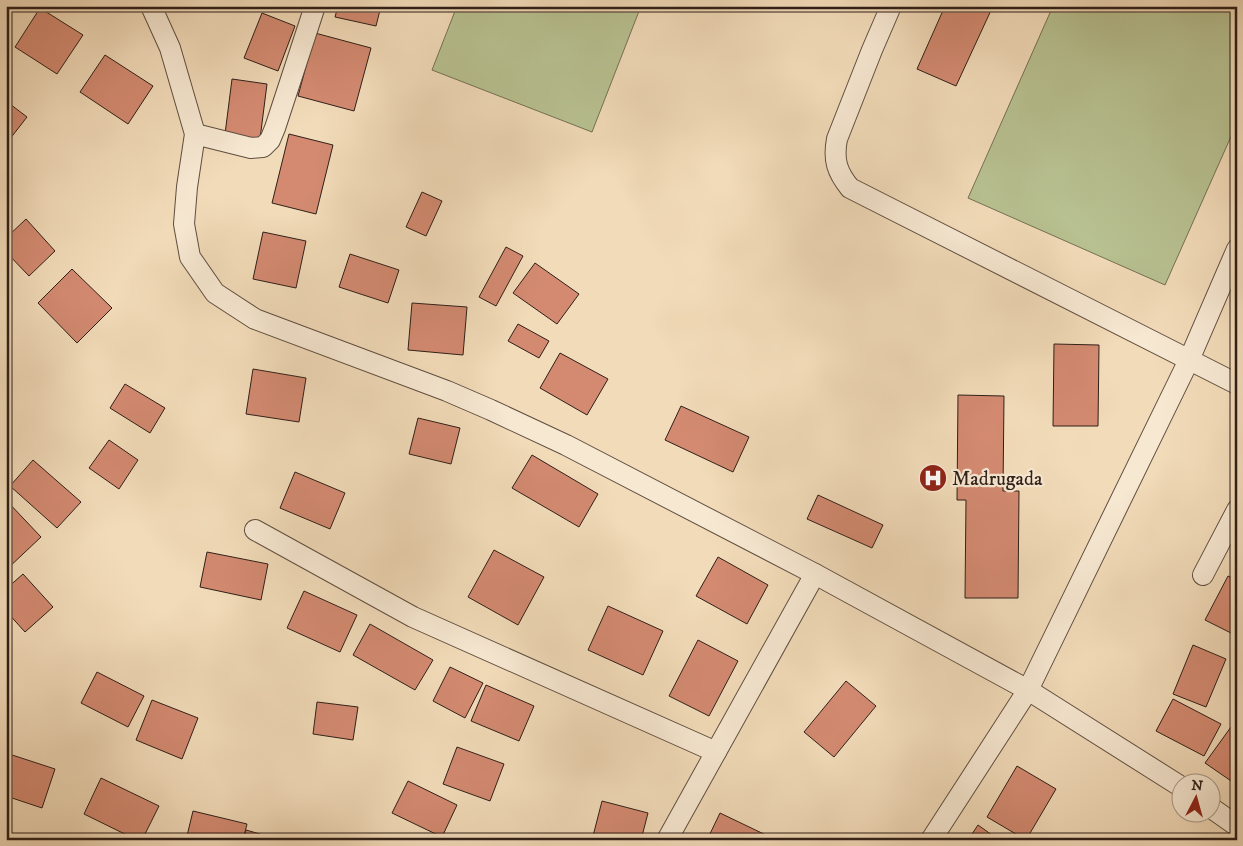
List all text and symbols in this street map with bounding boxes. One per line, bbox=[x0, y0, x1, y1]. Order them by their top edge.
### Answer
hospital icon: Madrugada bbox=[918, 463, 948, 493]
place label: Madrugada bbox=[952, 467, 1043, 492]
north arrow bbox=[1170, 774, 1220, 824]
text: N bbox=[1191, 777, 1204, 796]

